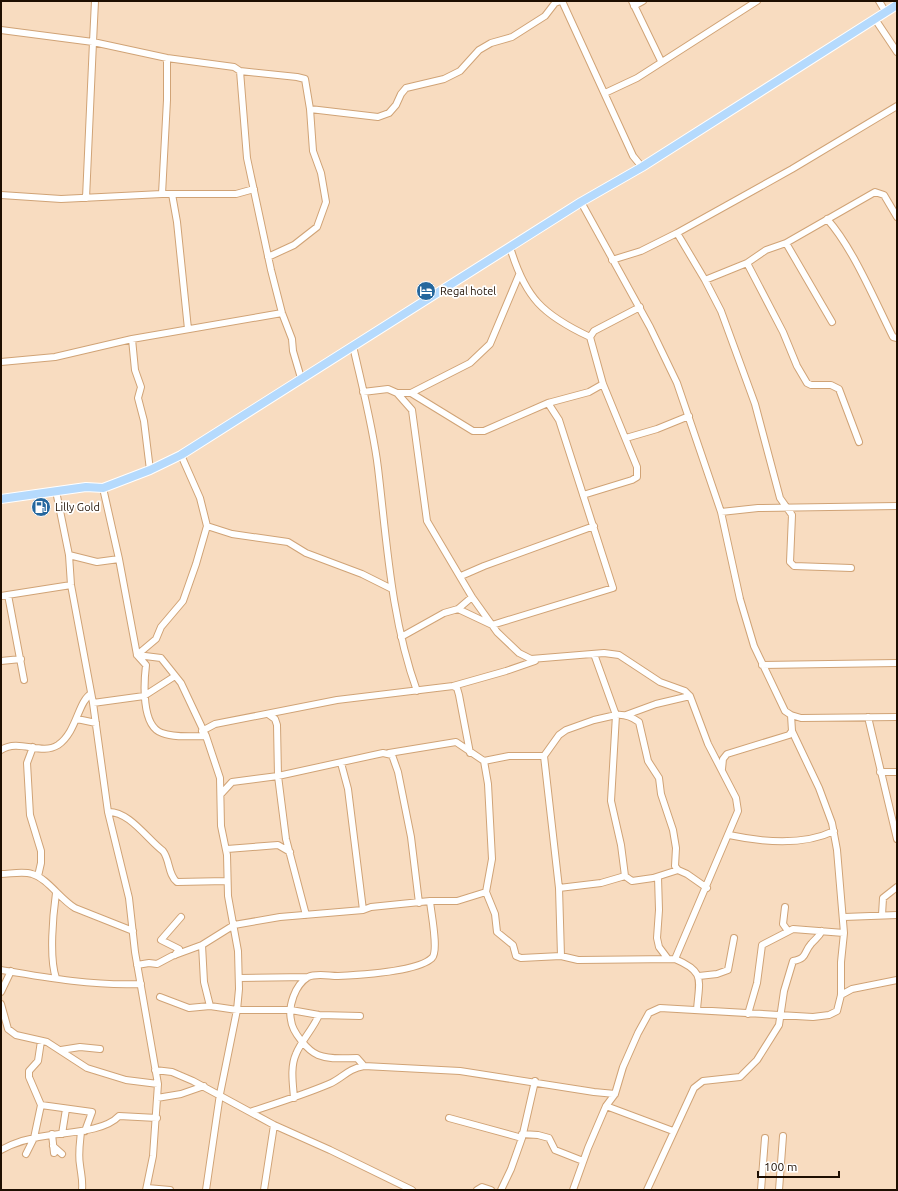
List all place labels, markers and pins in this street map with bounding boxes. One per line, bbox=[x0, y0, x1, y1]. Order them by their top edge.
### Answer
hotel icon: Regal hotel bbox=[415, 280, 437, 302]
place label: Regal hotel bbox=[440, 285, 496, 297]
fuel station icon: Lilly Gold bbox=[30, 496, 52, 518]
place label: Lilly Gold bbox=[55, 501, 100, 513]

